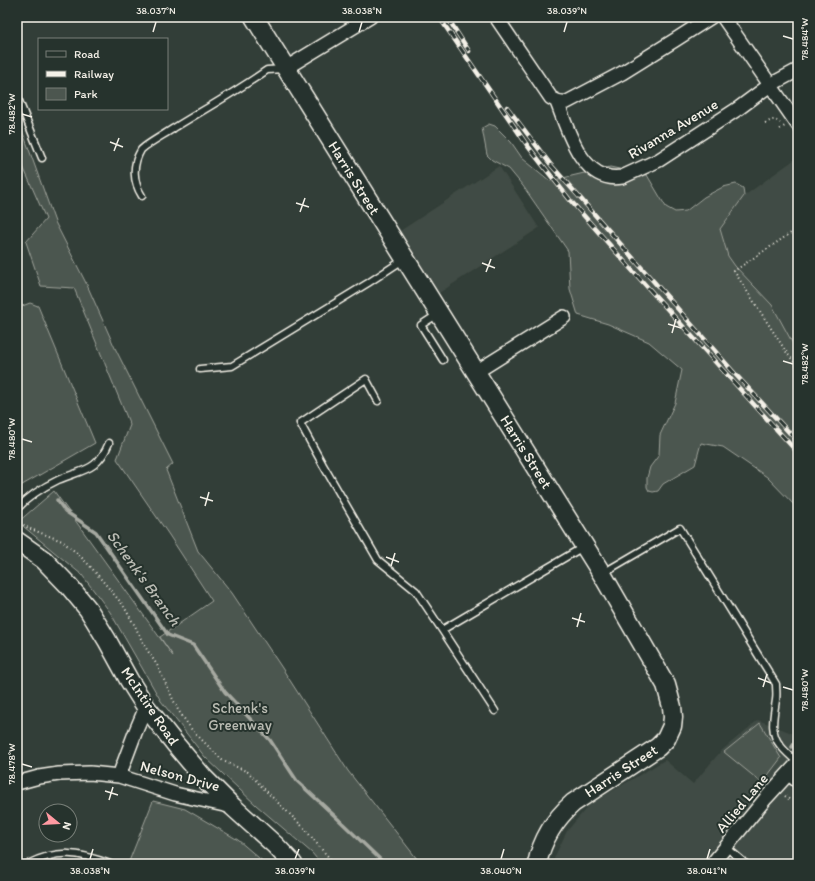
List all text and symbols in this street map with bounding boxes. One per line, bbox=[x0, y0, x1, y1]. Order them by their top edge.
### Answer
text: 38.037°N bbox=[136, 4, 176, 17]
text: 38.038°N bbox=[342, 4, 382, 17]
text: 38.039°N bbox=[547, 4, 587, 17]
text: 78.484°W bbox=[798, 18, 811, 60]
legend bbox=[38, 38, 168, 110]
text: Road bbox=[74, 47, 100, 61]
text: Railway bbox=[74, 67, 114, 81]
text: Park bbox=[74, 87, 98, 101]
text: 78.482°W bbox=[5, 93, 18, 135]
street label: Rivanna Avenue bbox=[625, 95, 721, 163]
street label: Harris Street bbox=[324, 138, 384, 218]
text: 78.482°W bbox=[798, 343, 811, 385]
street label: Harris Street bbox=[496, 412, 556, 492]
text: 78.480°W bbox=[5, 418, 18, 460]
water label: Schenk's Branch bbox=[103, 527, 185, 630]
street label: McIntire Road bbox=[117, 663, 183, 749]
text: 78.480°W bbox=[798, 669, 811, 711]
park label: Schenk's Greenway bbox=[208, 699, 272, 734]
street label: Harris Street bbox=[581, 741, 661, 801]
text: 78.478°W bbox=[5, 743, 18, 784]
street label: Nelson Drive bbox=[138, 757, 222, 795]
street label: Allied Lane bbox=[712, 770, 772, 836]
north arrow bbox=[38, 803, 78, 843]
text: N bbox=[60, 820, 74, 831]
text: 38.038°N bbox=[70, 864, 110, 877]
text: 38.039°N bbox=[275, 864, 315, 877]
text: 38.040°N bbox=[480, 864, 522, 877]
text: 38.041°N bbox=[687, 864, 727, 877]

